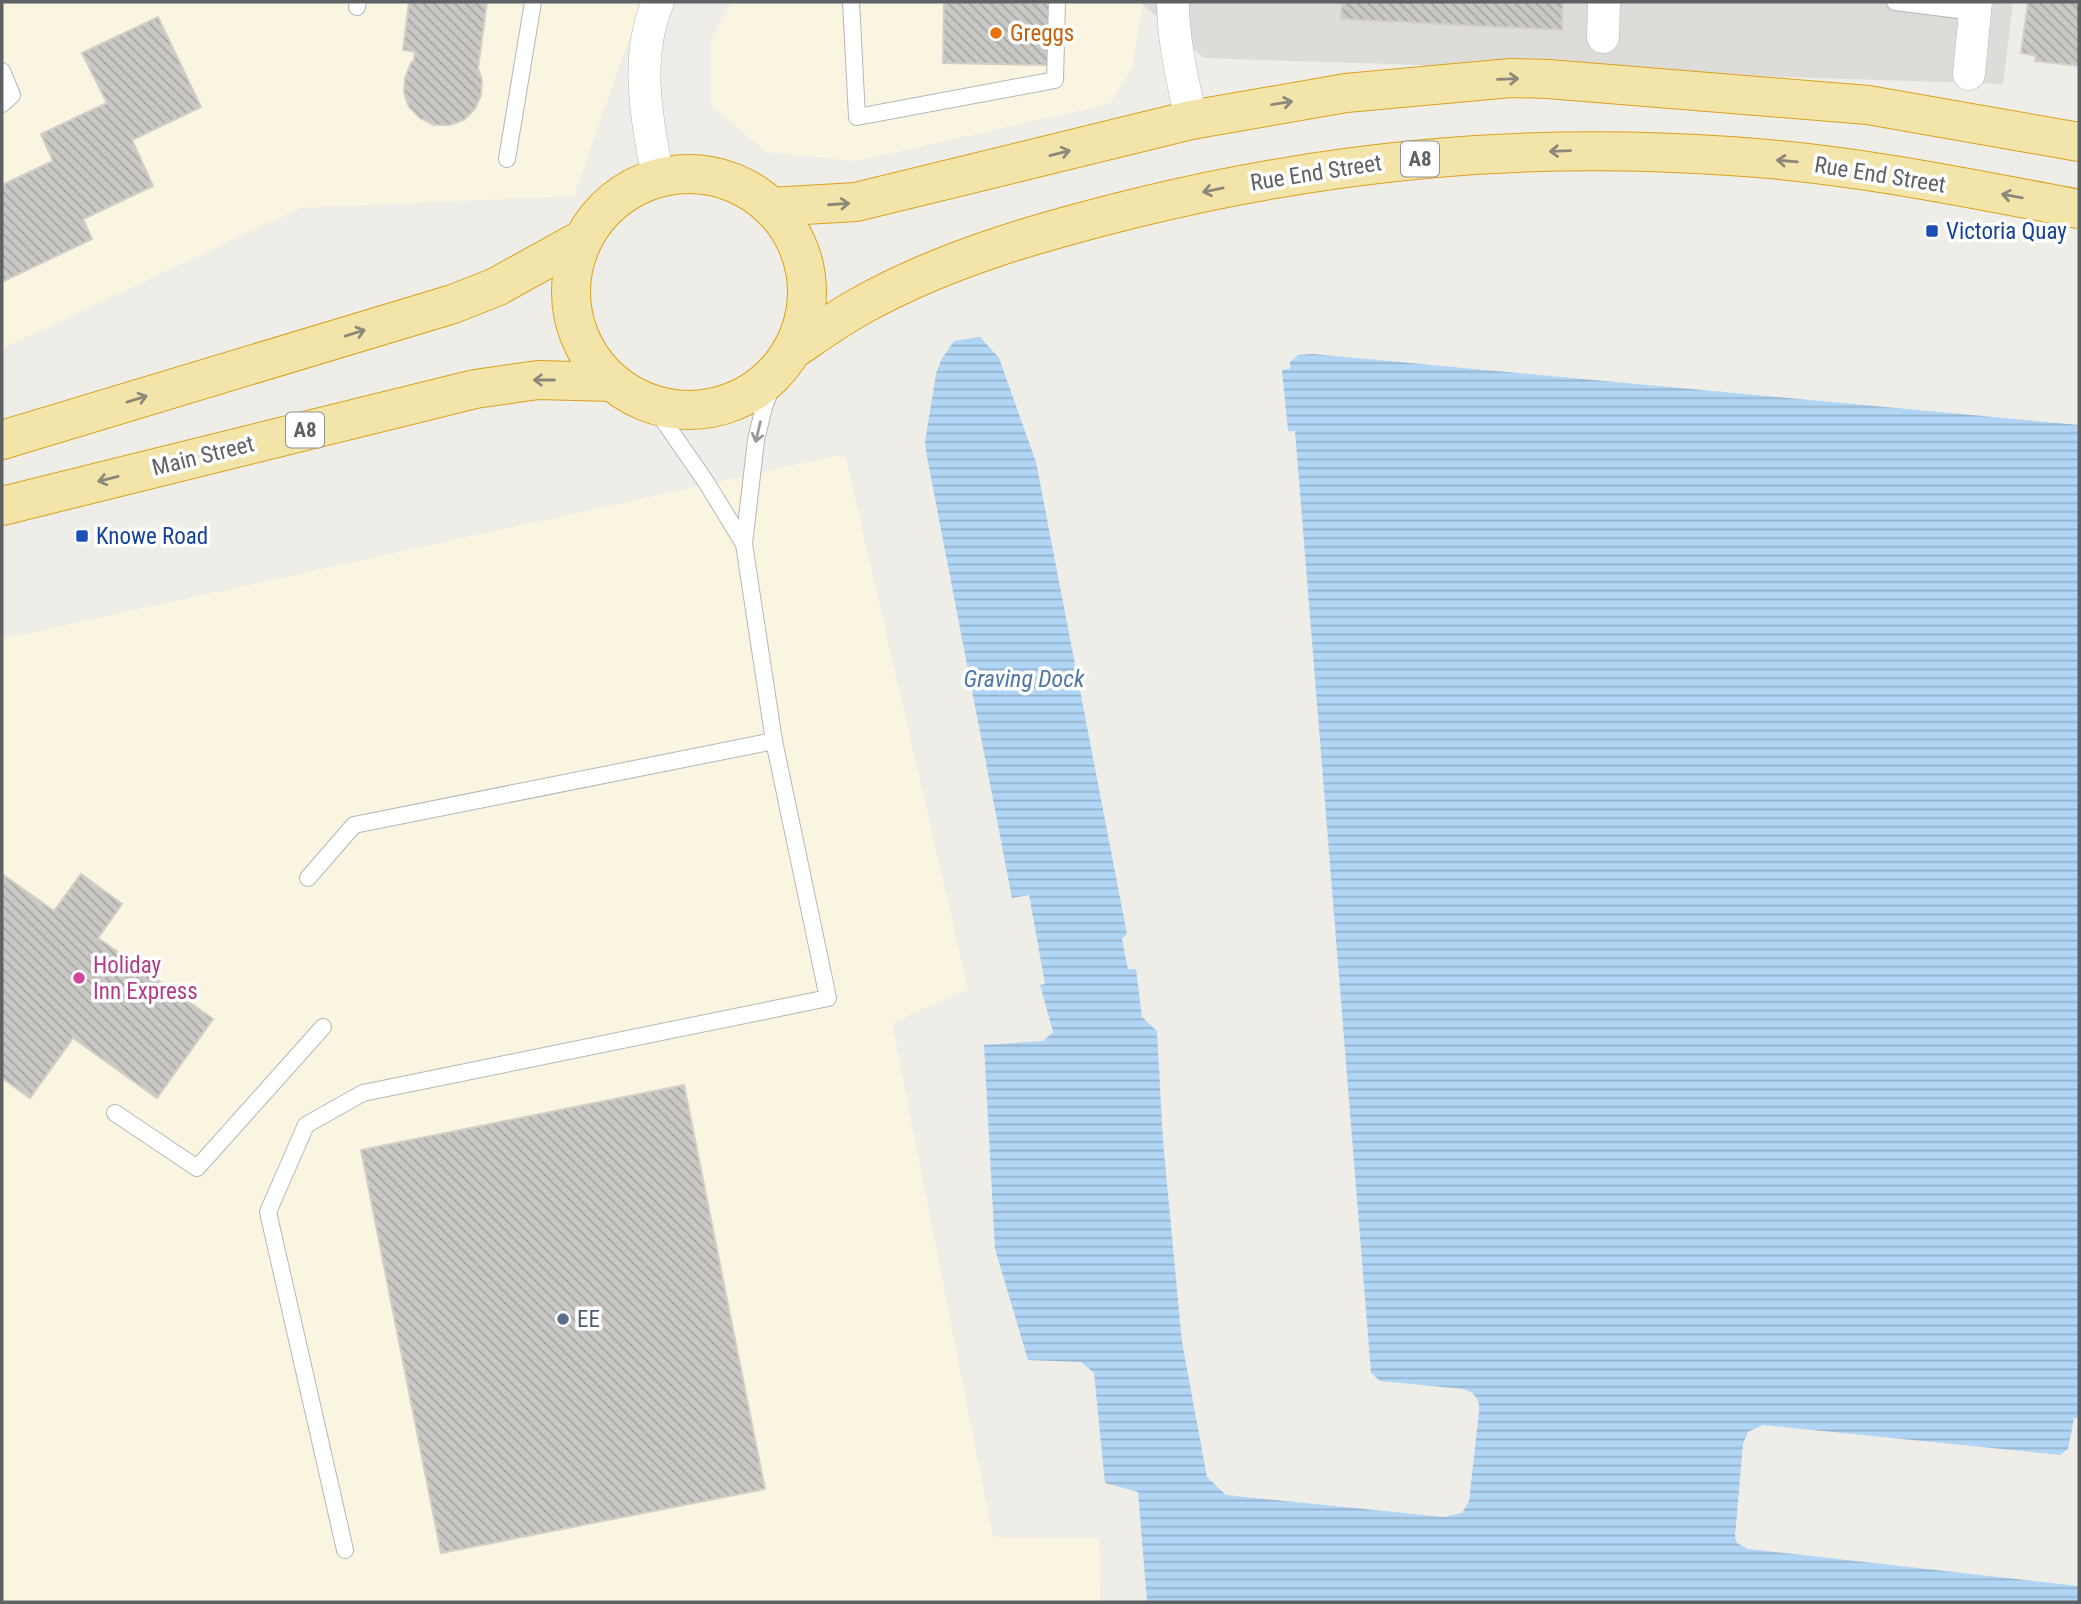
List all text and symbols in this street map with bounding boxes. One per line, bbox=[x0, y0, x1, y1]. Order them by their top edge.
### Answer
place label: Greggs bbox=[1010, 20, 1074, 47]
marker: Greggs bbox=[988, 25, 1004, 41]
one-way arrow bbox=[1497, 72, 1520, 85]
one-way arrow bbox=[1270, 96, 1293, 109]
road number: A8 bbox=[1401, 142, 1439, 176]
one-way arrow bbox=[1549, 144, 1572, 157]
one-way arrow bbox=[1049, 146, 1071, 159]
street label: Rue End Street bbox=[1248, 149, 1384, 197]
street label: Rue End Street bbox=[1812, 151, 1948, 199]
one-way arrow bbox=[1777, 154, 1799, 167]
one-way arrow bbox=[1202, 184, 1225, 198]
one-way arrow bbox=[2001, 189, 2024, 203]
one-way arrow bbox=[827, 197, 850, 210]
place label: Victoria Quay bbox=[1946, 218, 2067, 245]
marker: Victoria Quay bbox=[1924, 223, 1940, 239]
one-way arrow bbox=[344, 326, 366, 339]
one-way arrow bbox=[533, 373, 556, 387]
one-way arrow bbox=[126, 392, 148, 405]
road number: A8 bbox=[286, 412, 324, 448]
one-way arrow bbox=[751, 420, 764, 443]
street label: Main Street bbox=[149, 430, 257, 482]
one-way arrow bbox=[97, 473, 120, 487]
place label: Knowe Road bbox=[96, 523, 208, 550]
marker: Knowe Road bbox=[74, 528, 90, 544]
water label: Graving Dock bbox=[963, 665, 1085, 693]
place label: Holiday Inn Express bbox=[93, 952, 198, 1005]
marker: Holiday Inn Express bbox=[71, 970, 87, 986]
place label: EE bbox=[577, 1306, 600, 1333]
marker: EE bbox=[555, 1311, 571, 1327]

